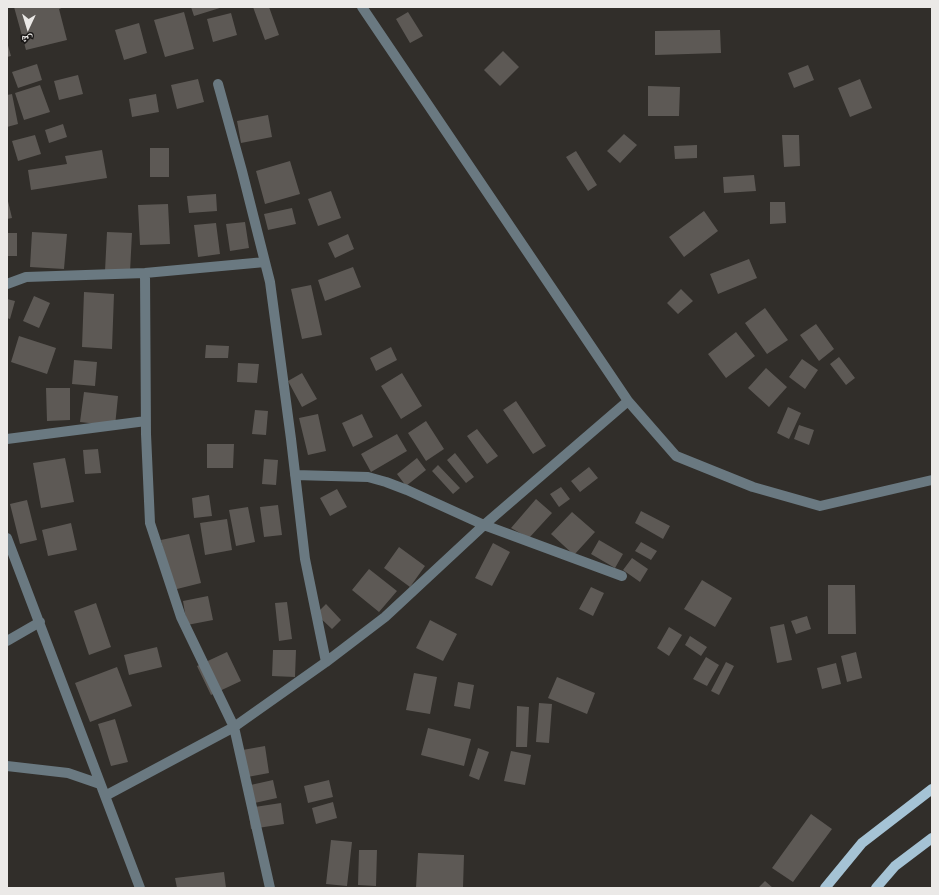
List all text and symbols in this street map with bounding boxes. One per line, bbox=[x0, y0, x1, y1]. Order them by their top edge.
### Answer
north arrow bbox=[8, 8, 48, 48]
text: ش bbox=[21, 33, 33, 47]

